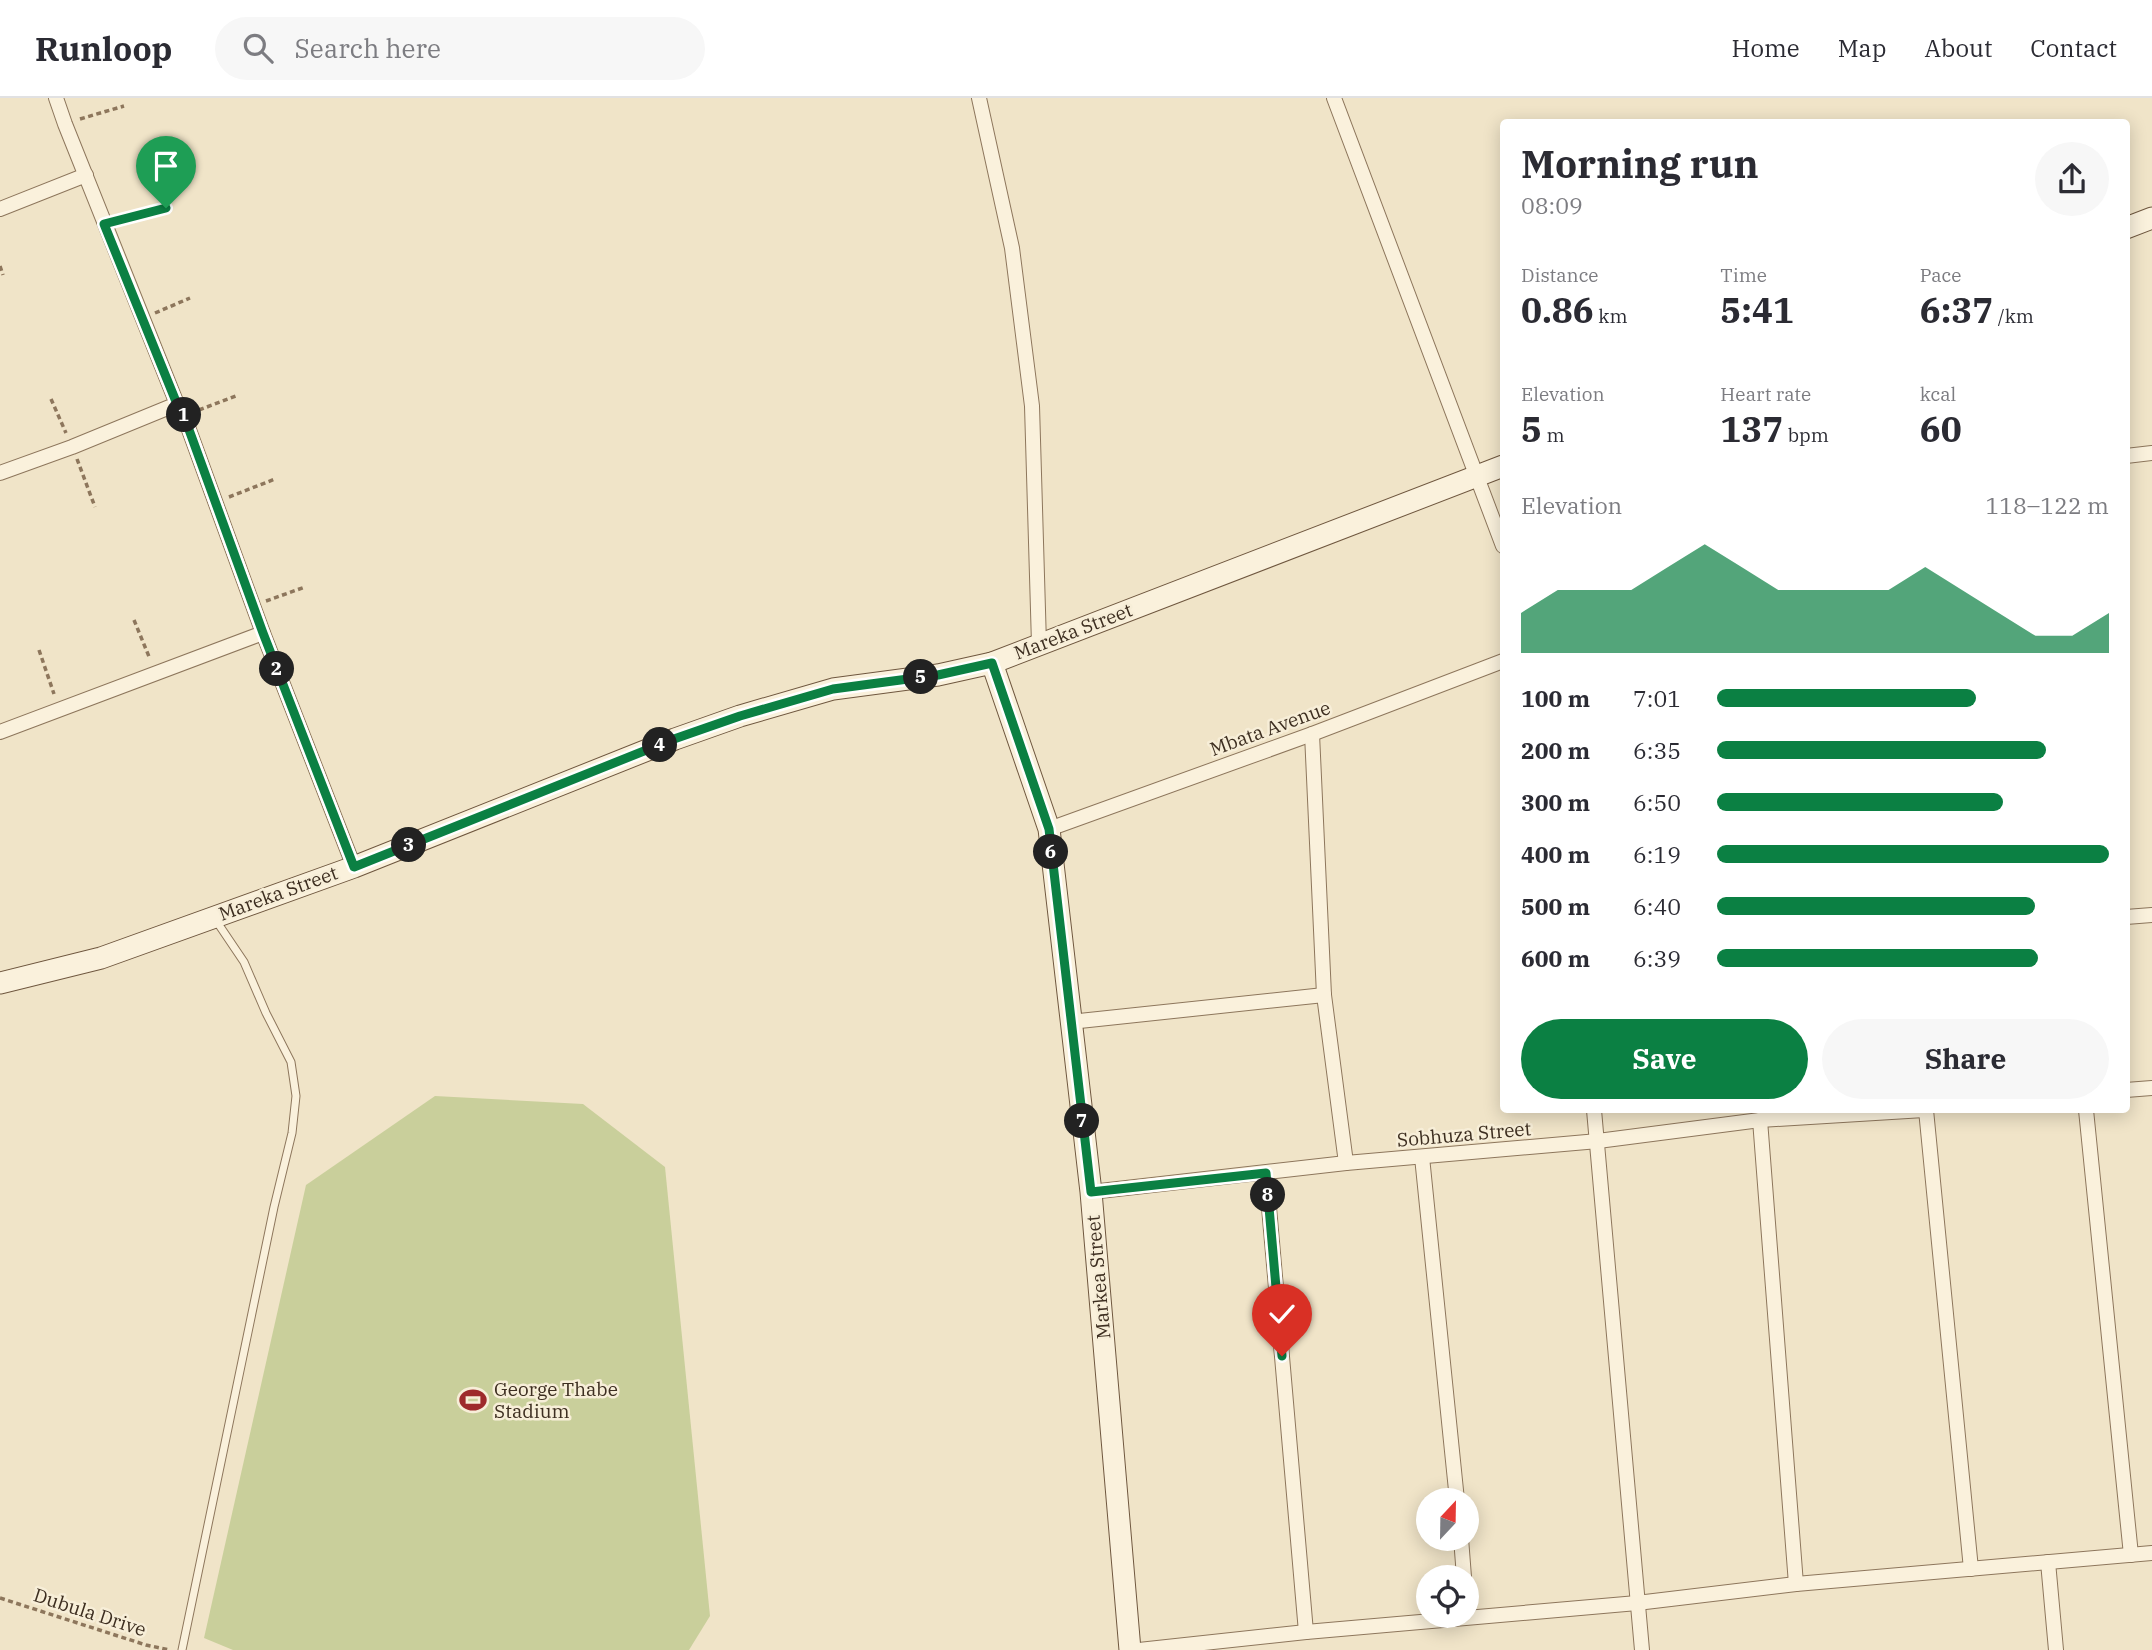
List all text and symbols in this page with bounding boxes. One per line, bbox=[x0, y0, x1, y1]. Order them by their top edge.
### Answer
search box bbox=[215, 17, 705, 80]
text: Runloop bbox=[35, 27, 173, 70]
icon: search bbox=[239, 29, 277, 67]
text: Search here bbox=[295, 31, 441, 65]
text: Home bbox=[1732, 32, 1800, 64]
text: Map bbox=[1838, 32, 1886, 64]
text: About bbox=[1924, 32, 1992, 64]
text: Contact bbox=[2030, 32, 2117, 64]
pin bbox=[136, 136, 196, 208]
text: Morning run bbox=[1521, 139, 1759, 188]
button: share bbox=[2035, 142, 2109, 216]
icon: arrive bbox=[147, 147, 185, 185]
text: 08:09 bbox=[1521, 190, 1583, 220]
text: Distance bbox=[1521, 263, 1599, 287]
text: Time bbox=[1720, 263, 1767, 287]
text: Pace bbox=[1920, 263, 1961, 287]
text: 0.86 bbox=[1521, 287, 1594, 333]
text: 5:41 bbox=[1720, 287, 1794, 333]
text: 6:37 bbox=[1920, 287, 1993, 333]
text: km bbox=[1594, 304, 1628, 328]
text: /km bbox=[1993, 304, 2034, 328]
text: Elevation bbox=[1521, 382, 1605, 406]
text: Heart rate bbox=[1720, 382, 1811, 406]
text: kcal bbox=[1920, 382, 1956, 406]
pin: 1 bbox=[166, 398, 202, 432]
text: 1 bbox=[178, 402, 189, 426]
text: 5 bbox=[1521, 406, 1542, 452]
text: 137 bbox=[1720, 406, 1783, 452]
text: 60 bbox=[1920, 406, 1962, 452]
text: m bbox=[1542, 423, 1565, 447]
text: bpm bbox=[1783, 423, 1829, 447]
text: Elevation bbox=[1521, 490, 1622, 520]
text: 118–122 m bbox=[1985, 490, 2109, 520]
street label: Mareka Street bbox=[1010, 597, 1136, 665]
pin: 2 bbox=[260, 652, 294, 686]
text: 2 bbox=[271, 656, 282, 680]
pin: 5 bbox=[904, 660, 939, 694]
text: 5 bbox=[915, 664, 926, 688]
text: 100 m bbox=[1521, 683, 1590, 713]
text: 7:01 bbox=[1633, 683, 1681, 713]
street label: Mbata Avenue bbox=[1206, 695, 1334, 761]
pin: 4 bbox=[642, 728, 678, 762]
text: 4 bbox=[654, 732, 665, 756]
text: 200 m bbox=[1521, 735, 1590, 765]
text: 6:35 bbox=[1633, 735, 1681, 765]
text: 300 m bbox=[1521, 787, 1590, 817]
text: 6:50 bbox=[1633, 787, 1681, 817]
pin: 3 bbox=[392, 828, 426, 862]
text: 3 bbox=[403, 832, 414, 856]
pin: 6 bbox=[1034, 834, 1068, 870]
text: 6 bbox=[1045, 839, 1056, 863]
text: 400 m bbox=[1521, 839, 1590, 869]
text: 6:19 bbox=[1633, 839, 1681, 869]
street label: Mareka Street bbox=[215, 860, 341, 926]
text: 500 m bbox=[1521, 891, 1590, 921]
text: 6:40 bbox=[1633, 891, 1681, 921]
text: 600 m bbox=[1521, 943, 1590, 973]
text: 6:39 bbox=[1633, 943, 1681, 973]
button: Save bbox=[1521, 1019, 1808, 1099]
button: Share bbox=[1822, 1019, 2109, 1099]
pin: 7 bbox=[1064, 1104, 1100, 1138]
text: 7 bbox=[1076, 1108, 1087, 1132]
street label: Sobhuza Street bbox=[1396, 1116, 1532, 1152]
pin: 8 bbox=[1250, 1178, 1286, 1212]
text: 8 bbox=[1262, 1182, 1273, 1206]
street label: Markea Street bbox=[1081, 1214, 1115, 1340]
pin bbox=[1252, 1284, 1312, 1356]
icon: check bbox=[1263, 1295, 1301, 1333]
place label: George Thabe Stadium bbox=[494, 1377, 618, 1423]
sports icon: George Thabe Stadium bbox=[458, 1385, 488, 1415]
north arrow bbox=[1416, 1488, 1479, 1550]
map controls bbox=[1416, 1488, 1479, 1628]
button: locate bbox=[1416, 1565, 1479, 1628]
street label: Dubula Drive bbox=[31, 1583, 149, 1641]

